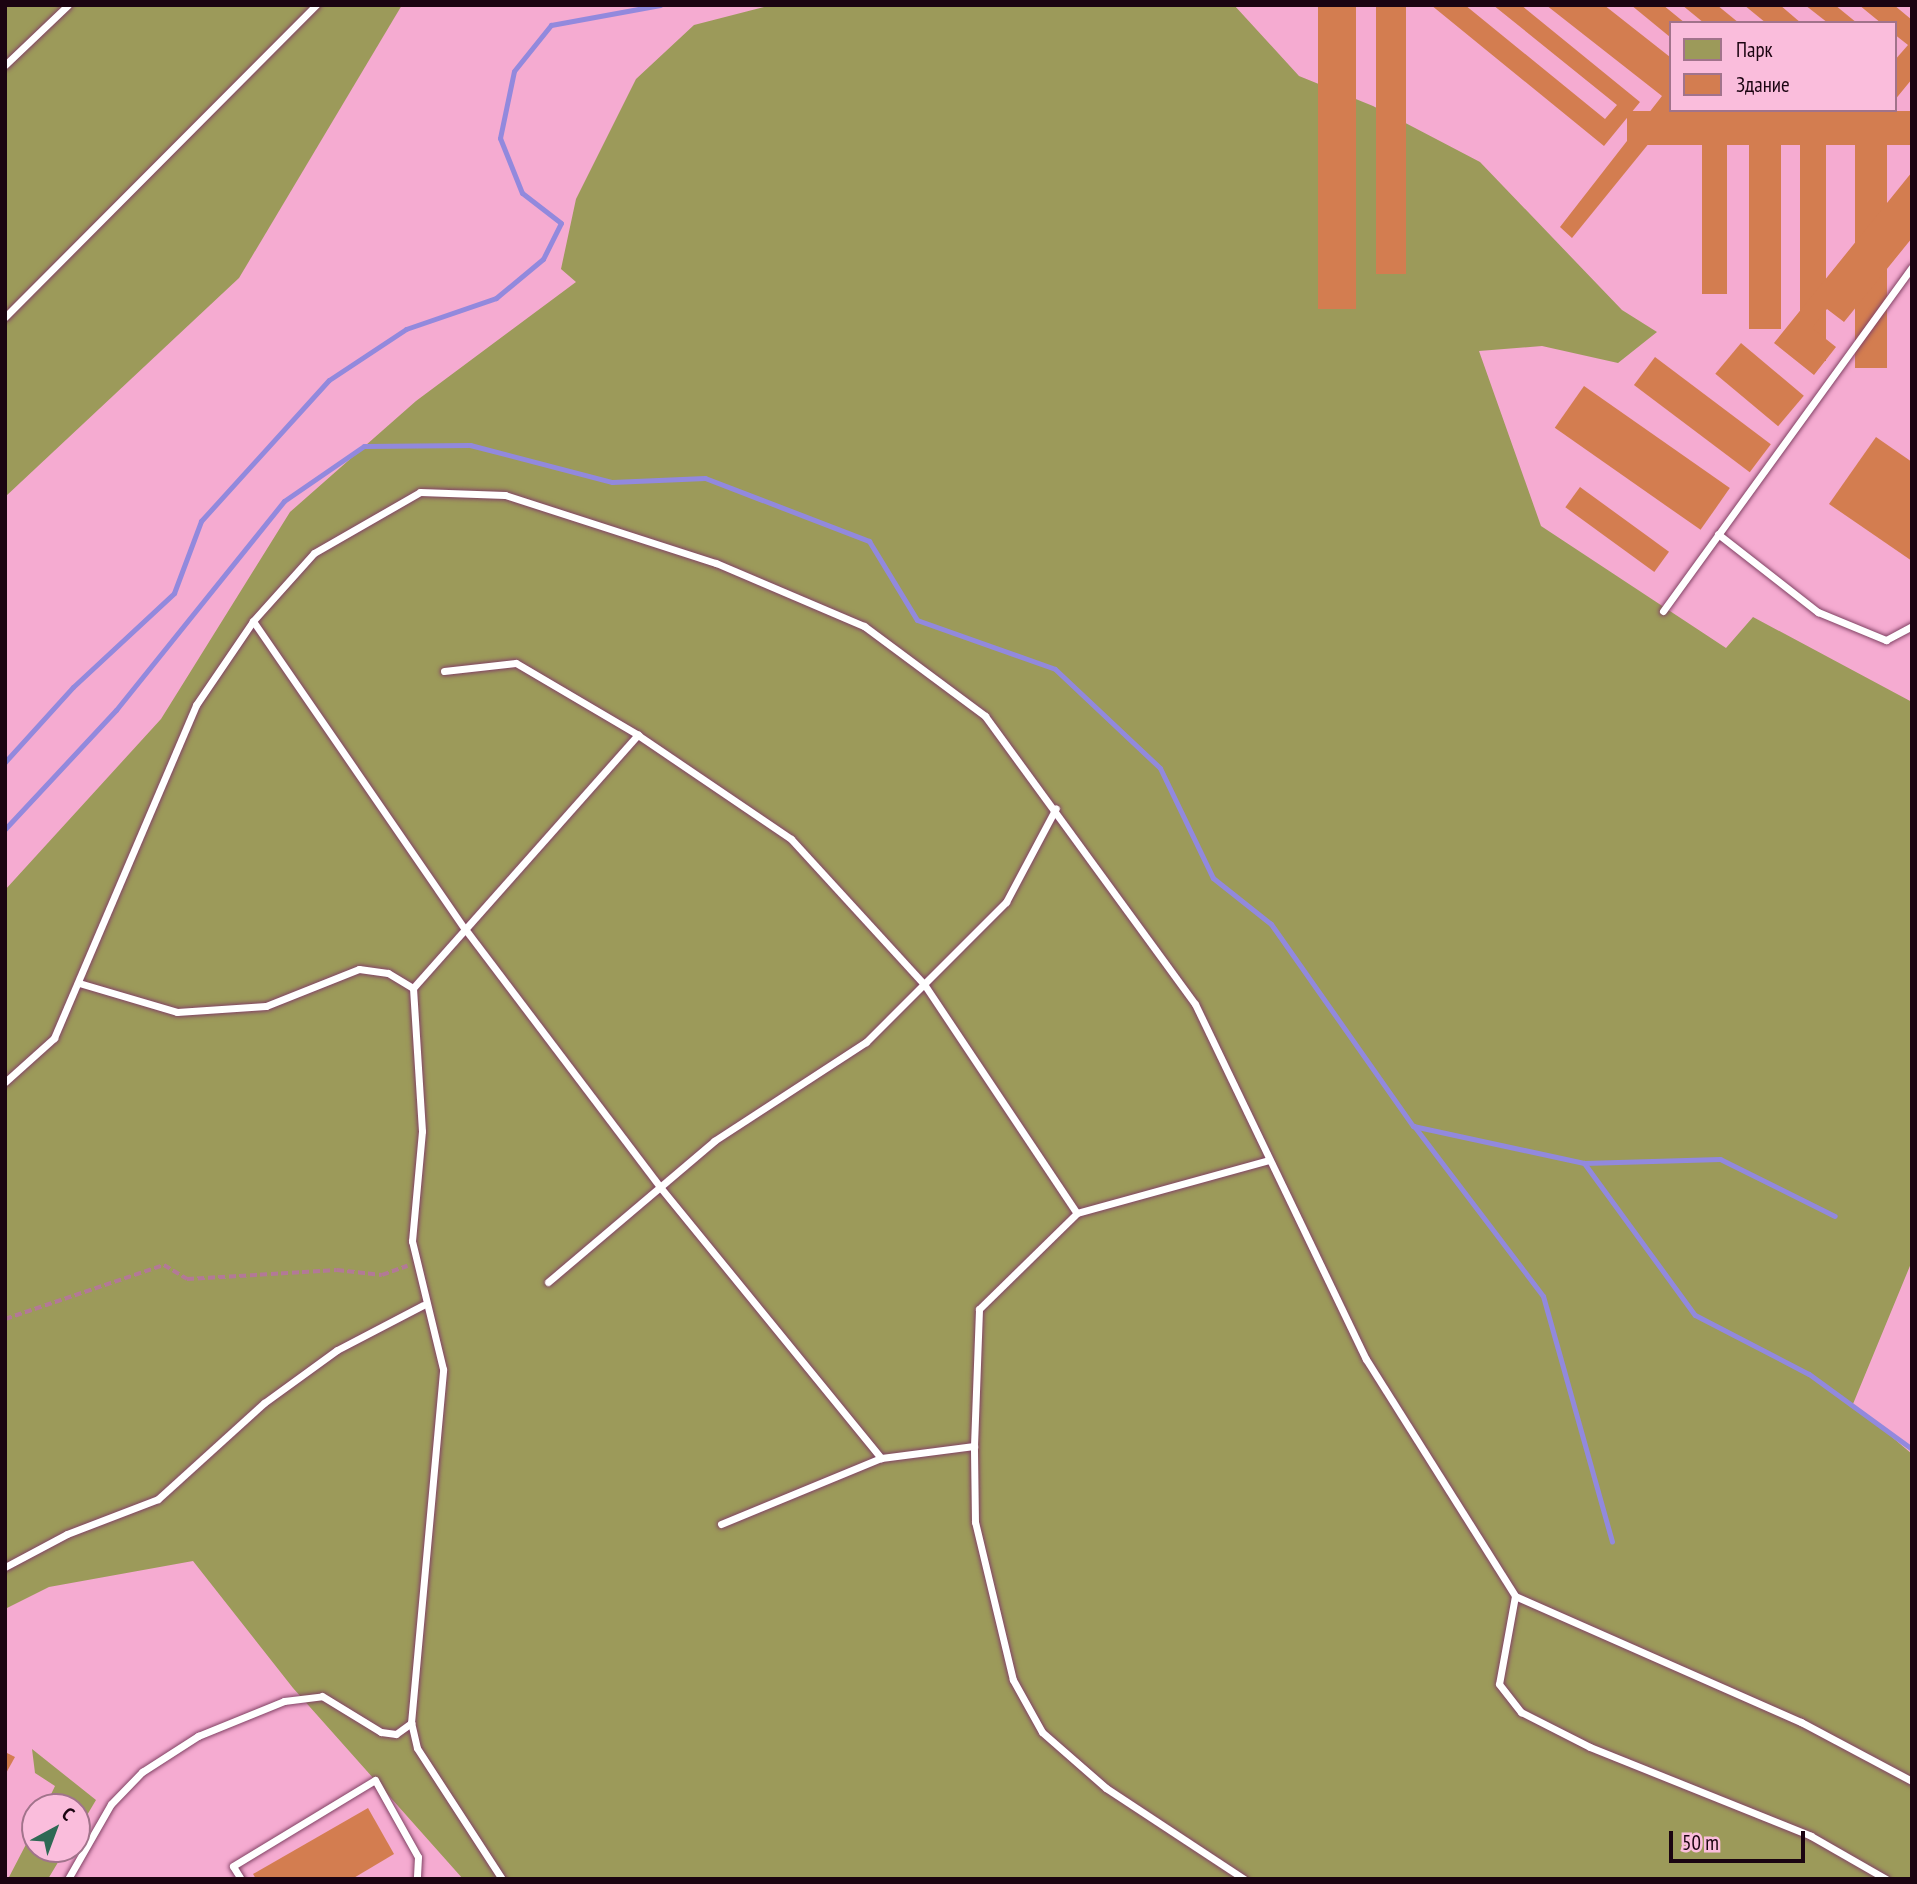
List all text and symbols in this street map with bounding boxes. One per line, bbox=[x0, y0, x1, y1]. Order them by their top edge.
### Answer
legend bbox=[1668, 21, 1896, 112]
text: Парк bbox=[1736, 36, 1773, 63]
text: Здание bbox=[1736, 71, 1790, 98]
north arrow bbox=[21, 1793, 91, 1863]
text: С bbox=[57, 1802, 80, 1826]
scale bar bbox=[1672, 1818, 1808, 1862]
text: 50 m bbox=[1682, 1829, 1719, 1856]

